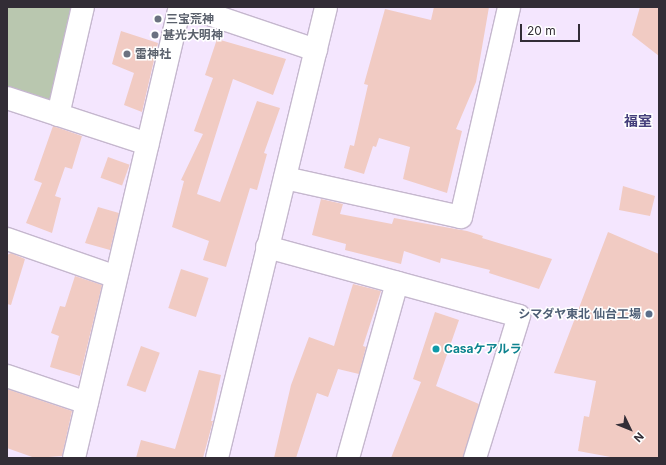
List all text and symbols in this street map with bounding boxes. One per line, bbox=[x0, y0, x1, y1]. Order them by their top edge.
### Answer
place label: 三宝荒神 bbox=[166, 12, 214, 26]
marker: 三宝荒神 bbox=[153, 14, 163, 24]
scale bar bbox=[522, 16, 582, 42]
text: 20 m bbox=[527, 23, 556, 38]
place label: 甚光大明神 bbox=[163, 28, 223, 42]
marker: 甚光大明神 bbox=[150, 30, 160, 40]
place label: 雷神社 bbox=[135, 47, 171, 61]
marker: 雷神社 bbox=[122, 49, 132, 59]
district label: 福室 bbox=[624, 113, 652, 129]
place label: シマダヤ東北 仙台工場 bbox=[518, 307, 641, 321]
marker: シマダヤ東北 仙台工場 bbox=[644, 309, 654, 319]
place label: Casaケアルラ bbox=[444, 342, 522, 356]
marker: Casaケアルラ bbox=[431, 344, 441, 354]
north arrow bbox=[610, 409, 650, 449]
text: N bbox=[631, 429, 647, 445]

